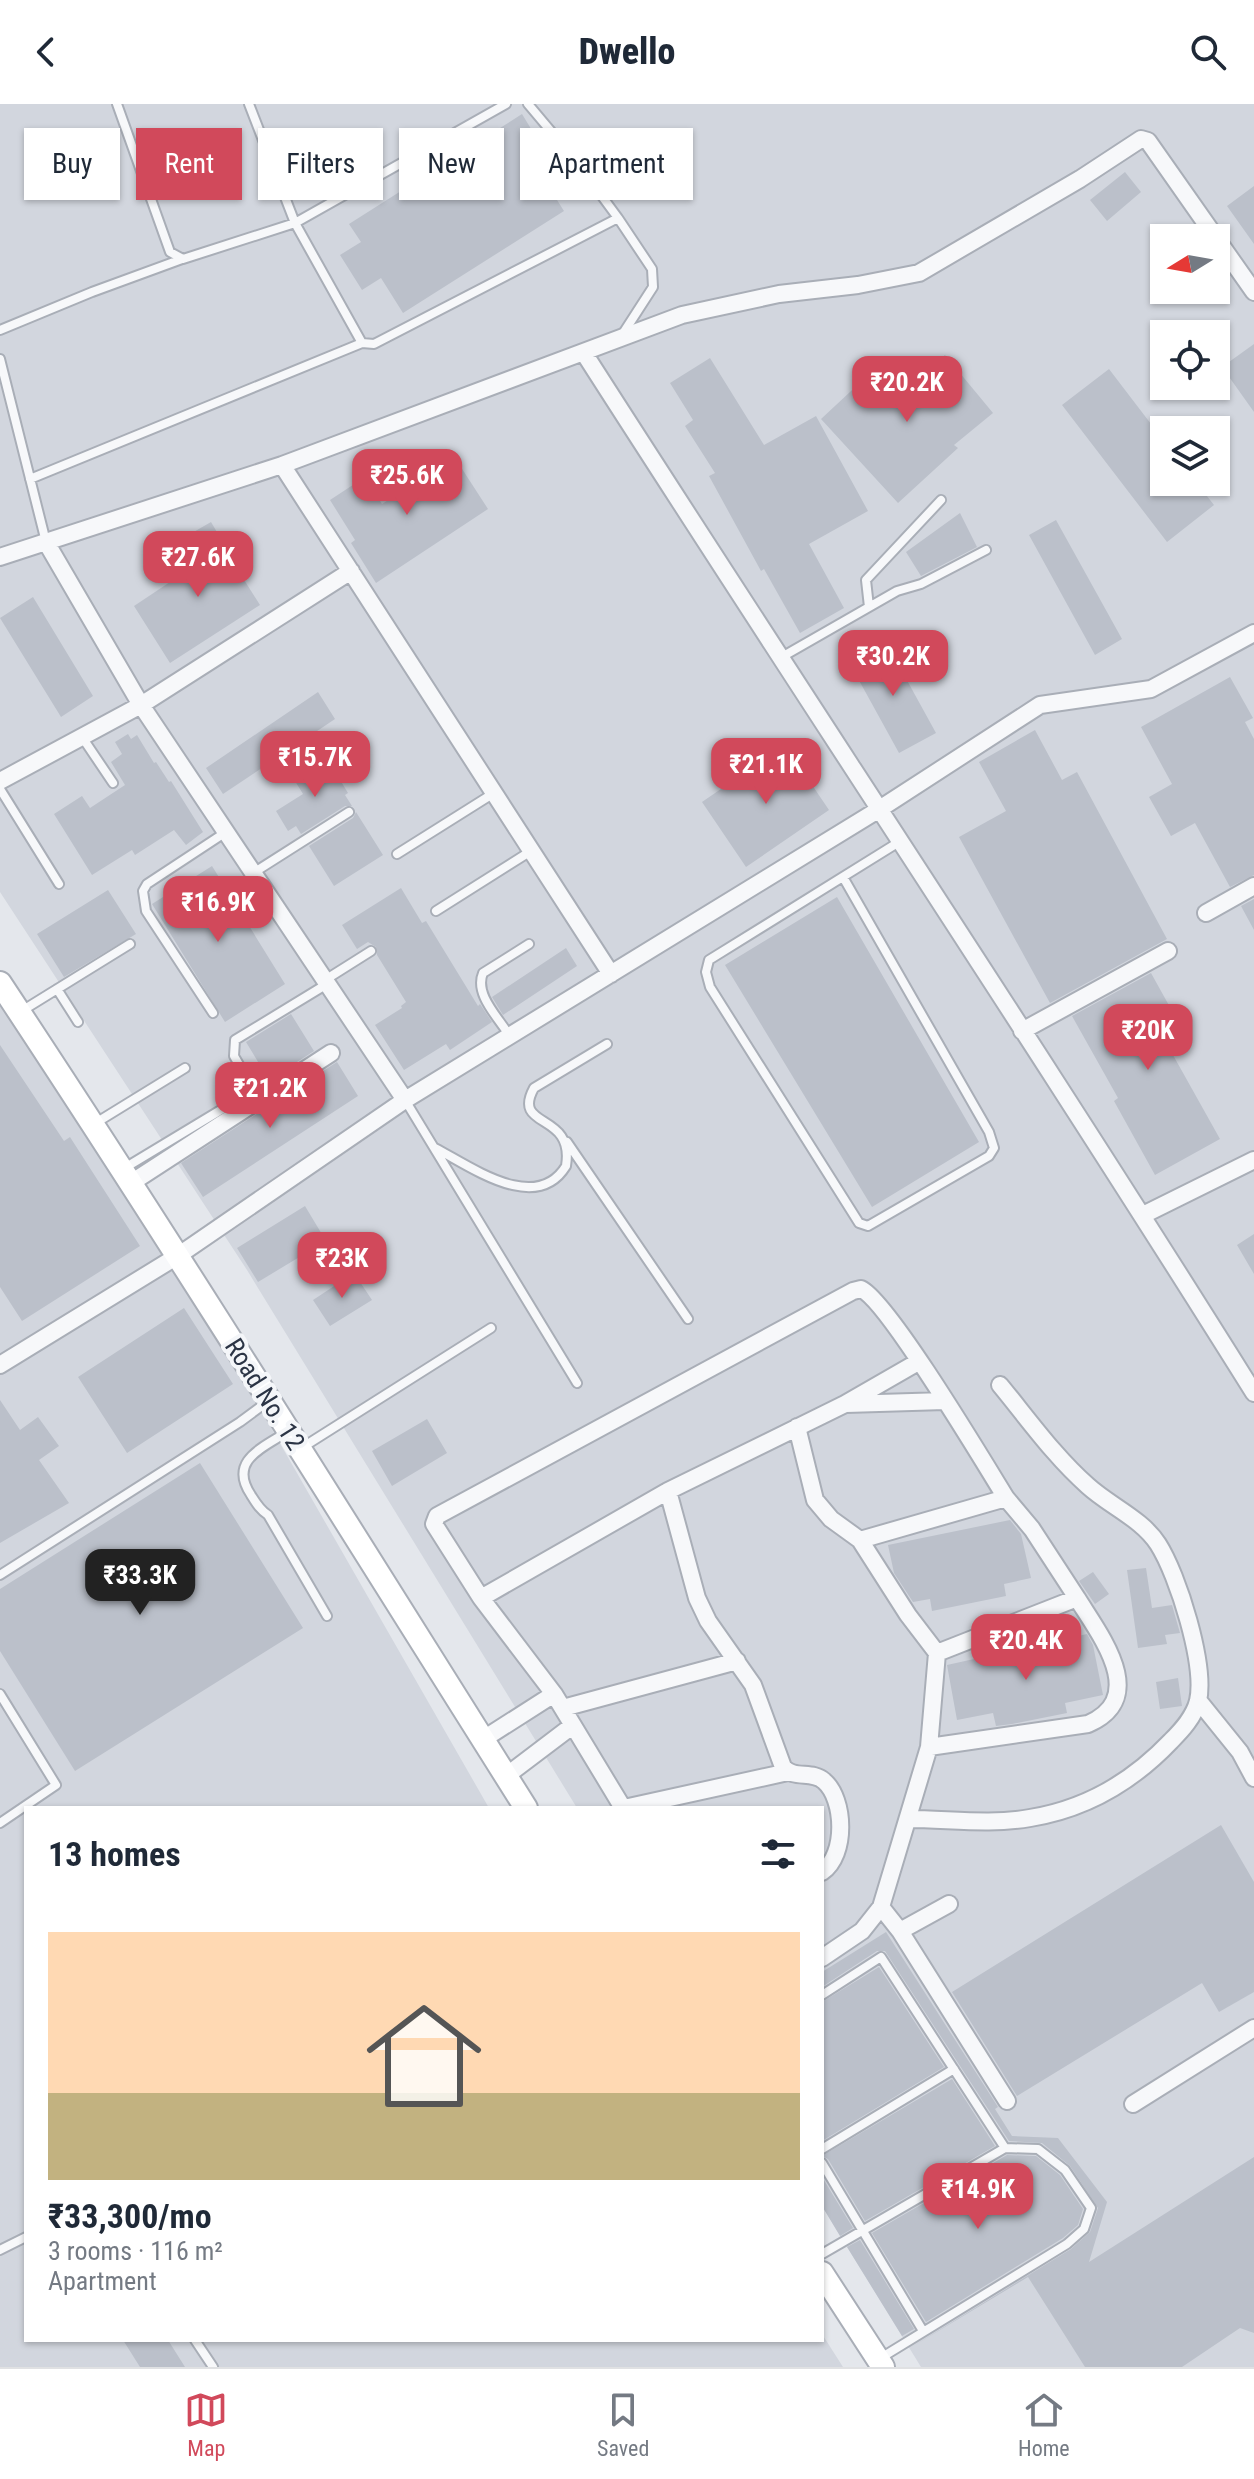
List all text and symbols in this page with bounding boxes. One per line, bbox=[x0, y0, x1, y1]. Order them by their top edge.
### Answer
icon: back bbox=[24, 30, 68, 74]
icon: search bbox=[1186, 30, 1230, 74]
text: Dwello bbox=[579, 31, 675, 73]
chip: Buy bbox=[24, 128, 120, 200]
chip: Rent bbox=[136, 128, 242, 200]
chip: Filters bbox=[258, 128, 383, 200]
chip: New bbox=[399, 128, 504, 200]
chip: Apartment bbox=[520, 128, 693, 200]
north arrow bbox=[1150, 224, 1230, 304]
map controls bbox=[1150, 224, 1230, 496]
button: locate bbox=[1150, 320, 1230, 400]
pin: ₹20.2K bbox=[842, 356, 972, 424]
text: ₹20.2K bbox=[870, 367, 944, 397]
button: layers bbox=[1150, 416, 1230, 496]
pin: ₹25.6K bbox=[342, 449, 472, 517]
text: ₹25.6K bbox=[370, 460, 444, 490]
pin: ₹27.6K bbox=[133, 531, 263, 599]
text: ₹27.6K bbox=[161, 542, 235, 572]
pin: ₹30.2K bbox=[828, 630, 958, 698]
text: ₹30.2K bbox=[856, 641, 930, 671]
pin: ₹15.7K bbox=[250, 731, 380, 799]
pin: ₹21.1K bbox=[701, 738, 831, 806]
text: ₹15.7K bbox=[278, 742, 352, 772]
text: ₹21.1K bbox=[729, 749, 803, 779]
pin: ₹16.9K bbox=[153, 876, 283, 944]
text: ₹16.9K bbox=[181, 887, 255, 917]
pin: ₹20K bbox=[1101, 1004, 1195, 1072]
text: ₹20K bbox=[1122, 1015, 1174, 1045]
pin: ₹21.2K bbox=[205, 1062, 335, 1130]
text: ₹21.2K bbox=[233, 1073, 307, 1103]
pin: ₹23K bbox=[295, 1232, 389, 1300]
text: ₹23K bbox=[316, 1243, 368, 1273]
street label: Road No. 12 bbox=[219, 1333, 311, 1455]
pin: ₹33.3K bbox=[75, 1549, 205, 1617]
text: ₹33.3K bbox=[103, 1560, 177, 1590]
pin: ₹20.4K bbox=[961, 1614, 1091, 1682]
text: ₹20.4K bbox=[989, 1625, 1063, 1655]
icon: filters bbox=[756, 1832, 800, 1876]
text: 13 homes bbox=[48, 1834, 181, 1874]
icon: home bbox=[352, 1984, 496, 2128]
pin: ₹14.9K bbox=[913, 2163, 1043, 2231]
text: ₹14.9K bbox=[941, 2174, 1015, 2204]
text: ₹33,300/mo bbox=[48, 2196, 212, 2236]
text: 3 rooms · 116 m² bbox=[48, 2236, 223, 2266]
text: Apartment bbox=[48, 2266, 157, 2296]
tab: Map bbox=[184, 2388, 228, 2461]
tab: Saved bbox=[597, 2388, 649, 2461]
tab: Home bbox=[1018, 2388, 1070, 2461]

